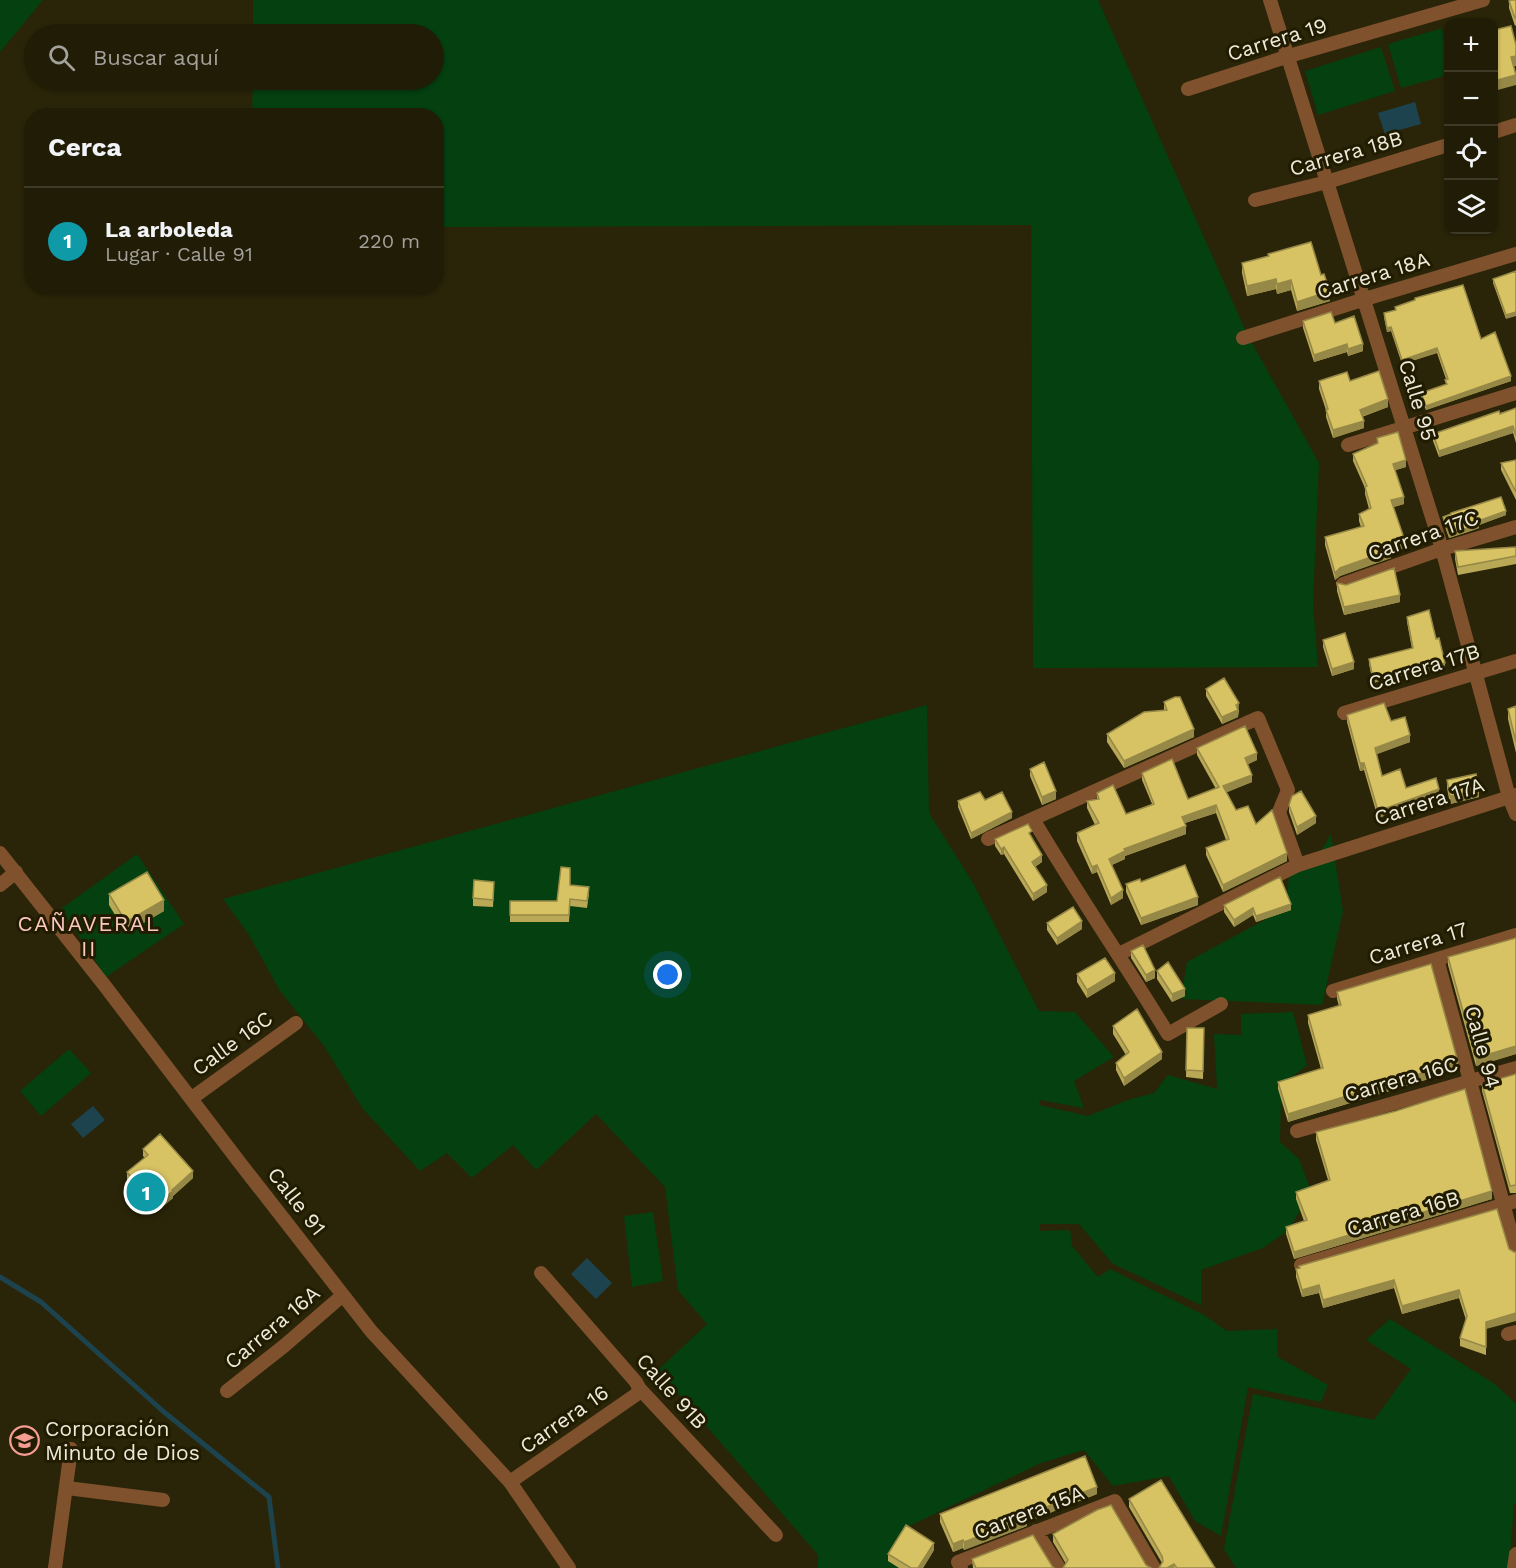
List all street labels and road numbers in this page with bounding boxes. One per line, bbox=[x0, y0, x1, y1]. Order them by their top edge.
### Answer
street label: Carrera 19 bbox=[1224, 12, 1330, 66]
street label: Carrera 18B bbox=[1287, 125, 1405, 181]
street label: Carrera 18A bbox=[1314, 246, 1433, 304]
street label: Calle 95 bbox=[1394, 356, 1442, 444]
street label: Carrera 17C bbox=[1364, 504, 1482, 566]
street label: Carrera 17B bbox=[1365, 638, 1483, 696]
street label: Carrera 17A bbox=[1371, 771, 1487, 831]
street label: Carrera 17 bbox=[1366, 916, 1470, 970]
street label: Calle 94 bbox=[1460, 1003, 1506, 1091]
street label: Calle 16C bbox=[187, 1005, 277, 1081]
street label: Carrera 16C bbox=[1341, 1051, 1461, 1107]
street label: Calle 91 bbox=[263, 1162, 331, 1240]
street label: Carrera 16B bbox=[1344, 1185, 1462, 1241]
street label: Carrera 16A bbox=[219, 1280, 325, 1374]
street label: Calle 91B bbox=[631, 1348, 713, 1434]
street label: Carrera 16 bbox=[515, 1379, 613, 1459]
street label: Carrera 15A bbox=[970, 1480, 1088, 1544]

